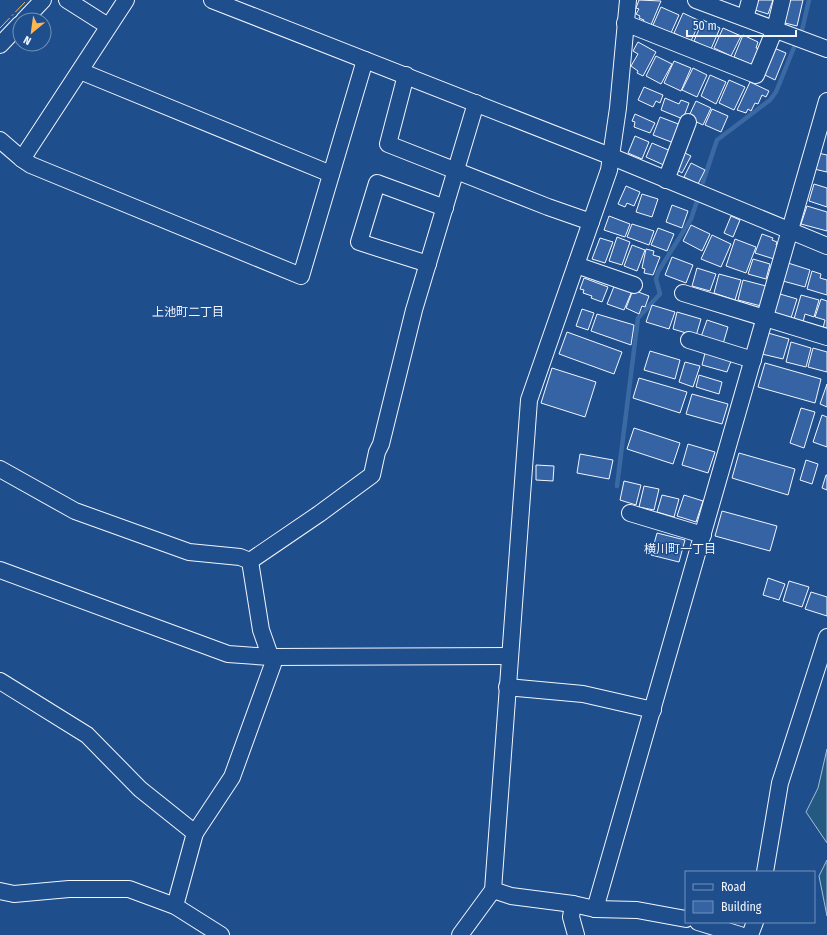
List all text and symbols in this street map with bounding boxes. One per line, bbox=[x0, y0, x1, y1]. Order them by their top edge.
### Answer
north arrow bbox=[12, 12, 52, 52]
scale bar bbox=[687, 12, 796, 38]
text: 50 m bbox=[693, 19, 717, 33]
text: N bbox=[21, 33, 33, 48]
district label: 上池町二丁目 bbox=[152, 305, 224, 319]
district label: 横川町一丁目 bbox=[644, 542, 716, 556]
legend bbox=[685, 871, 815, 923]
text: Road bbox=[721, 880, 746, 894]
text: Building bbox=[721, 900, 762, 914]

